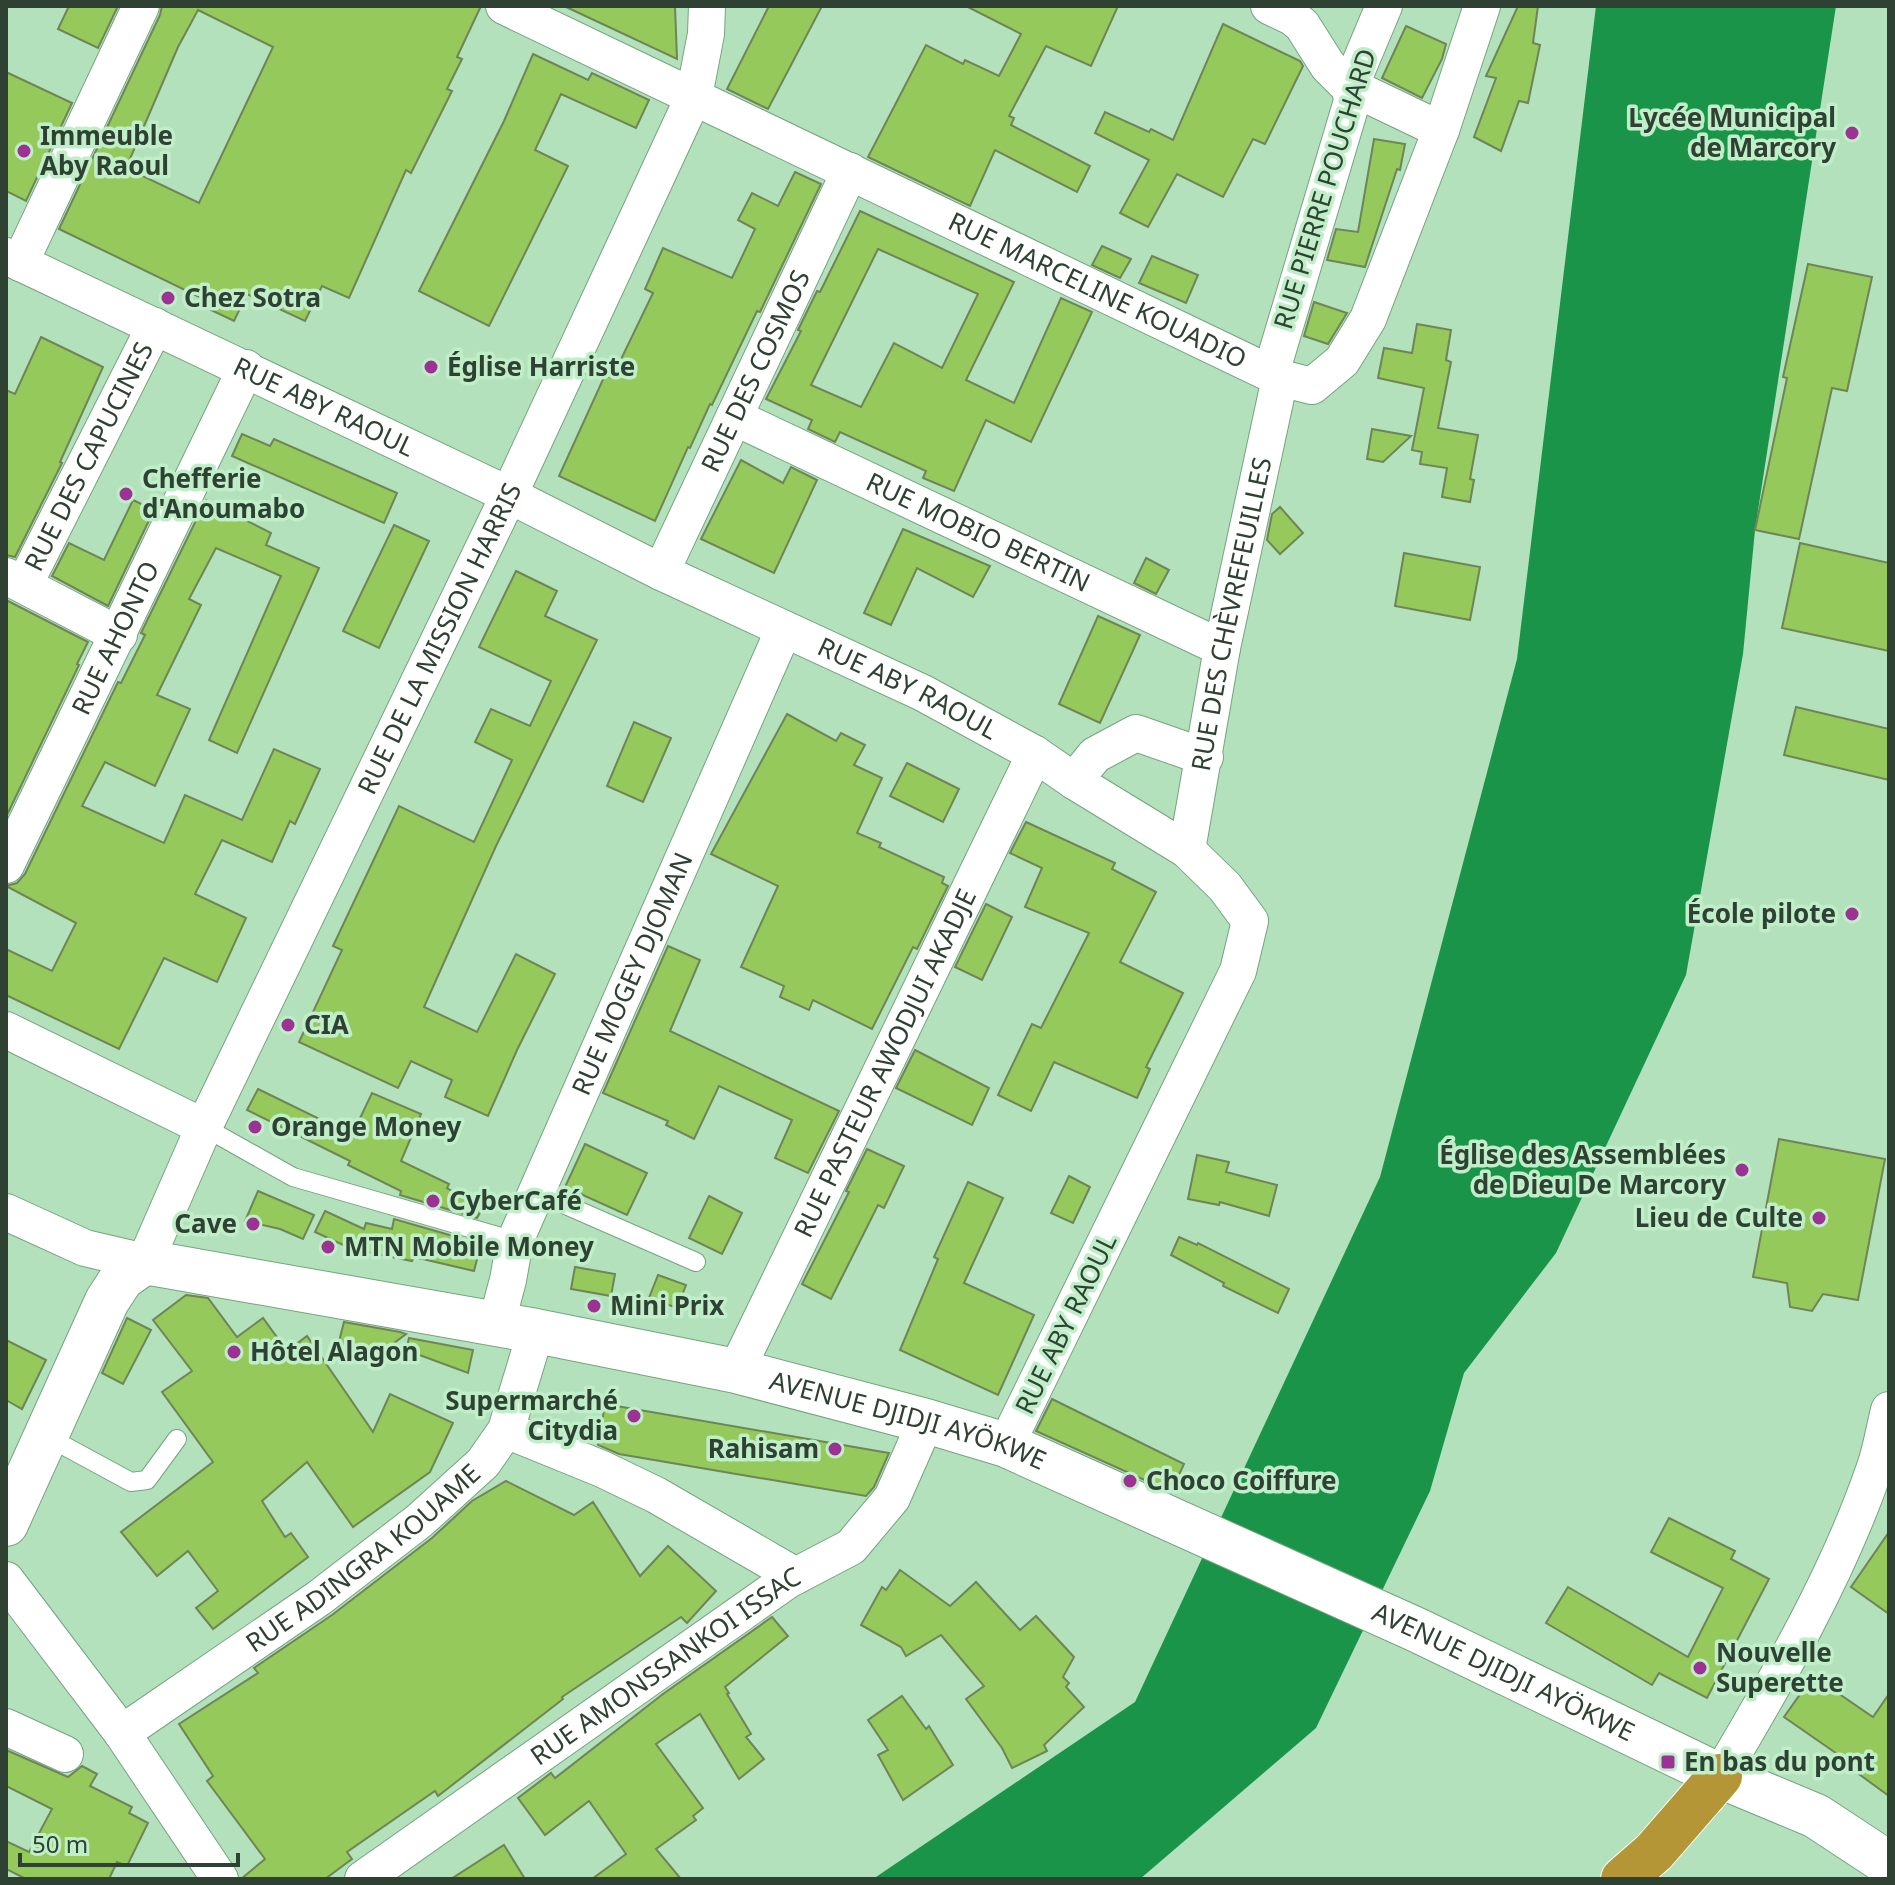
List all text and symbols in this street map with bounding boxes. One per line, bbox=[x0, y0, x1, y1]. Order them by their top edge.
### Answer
street label: RUE PIERRE POUCHARD bbox=[1264, 44, 1384, 333]
place label: Lycée Municipal de Marcory bbox=[1628, 99, 1836, 165]
place label: Immeuble Aby Raoul bbox=[40, 117, 173, 183]
marker: Lycée Municipal de Marcory bbox=[1843, 124, 1861, 142]
marker: Immeuble Aby Raoul bbox=[15, 142, 33, 160]
street label: RUE MARCELINE KOUADIO bbox=[943, 203, 1253, 376]
street label: RUE DES COSMOS bbox=[692, 264, 818, 478]
place label: Chez Sotra bbox=[184, 279, 321, 315]
marker: Chez Sotra bbox=[159, 289, 177, 307]
street label: RUE DES CAPUCINES bbox=[15, 335, 161, 577]
street label: RUE ABY RAOUL bbox=[228, 348, 421, 465]
place label: Église Harriste bbox=[447, 348, 635, 384]
marker: Église Harriste bbox=[422, 358, 440, 376]
street label: RUE DES CHÈVREFEUILLES bbox=[1182, 454, 1279, 774]
place label: Chefferie d'Anoumabo bbox=[142, 460, 305, 526]
street label: RUE MOBIO BERTIN bbox=[861, 463, 1096, 600]
street label: RUE DE LA MISSION HARRIS bbox=[348, 477, 529, 800]
marker: Chefferie d'Anoumabo bbox=[117, 485, 135, 503]
street label: RUE AHONTO bbox=[62, 555, 167, 721]
street label: RUE ABY RAOUL bbox=[812, 628, 1005, 747]
street label: RUE MOGEY DJOMAN bbox=[562, 846, 701, 1100]
street label: RUE PASTEUR AWODJUI AKADJE bbox=[785, 883, 984, 1243]
place label: École pilote bbox=[1687, 895, 1836, 931]
marker: École pilote bbox=[1843, 905, 1861, 923]
place label: CIA bbox=[304, 1006, 349, 1042]
marker: CIA bbox=[279, 1016, 297, 1034]
place label: Orange Money bbox=[271, 1108, 462, 1144]
marker: Orange Money bbox=[246, 1118, 264, 1136]
place label: Église des Assemblées de Dieu De Marcory bbox=[1439, 1136, 1726, 1202]
marker: Église des Assemblées de Dieu De Marcory bbox=[1733, 1161, 1751, 1179]
place label: CyberCafé bbox=[449, 1182, 582, 1218]
marker: CyberCafé bbox=[424, 1192, 442, 1210]
place label: Lieu de Culte bbox=[1635, 1199, 1803, 1235]
place label: Cave bbox=[174, 1205, 237, 1241]
marker: Lieu de Culte bbox=[1810, 1209, 1828, 1227]
marker: Cave bbox=[244, 1215, 262, 1233]
street label: RUE ABY RAOUL bbox=[1006, 1227, 1124, 1420]
place label: MTN Mobile Money bbox=[344, 1228, 594, 1264]
marker: MTN Mobile Money bbox=[319, 1238, 337, 1256]
place label: Mini Prix bbox=[610, 1287, 724, 1323]
marker: Mini Prix bbox=[585, 1297, 603, 1315]
place label: Hôtel Alagon bbox=[250, 1333, 418, 1369]
marker: Hôtel Alagon bbox=[225, 1343, 243, 1361]
street label: AVENUE DJIDJI AYÖKWE bbox=[766, 1362, 1052, 1478]
place label: Supermarché Citydia bbox=[445, 1382, 618, 1448]
marker: Supermarché Citydia bbox=[625, 1407, 643, 1425]
place label: Rahisam bbox=[708, 1430, 819, 1466]
marker: Rahisam bbox=[826, 1440, 844, 1458]
street label: RUE ADINGRA KOUAME bbox=[238, 1455, 488, 1660]
place label: Choco Coiffure bbox=[1146, 1462, 1337, 1498]
marker: Choco Coiffure bbox=[1121, 1472, 1139, 1490]
street label: RUE AMONSSANKOI ISSAC bbox=[523, 1558, 806, 1773]
street label: AVENUE DJIDJI AYÖKWE bbox=[1367, 1593, 1641, 1749]
place label: Nouvelle Superette bbox=[1716, 1634, 1844, 1700]
marker: Nouvelle Superette bbox=[1691, 1659, 1709, 1677]
place label: En bas du pont bbox=[1684, 1743, 1875, 1779]
marker: En bas du pont bbox=[1659, 1753, 1677, 1771]
scale bar bbox=[20, 1817, 238, 1867]
text: 50 m bbox=[32, 1827, 88, 1860]

